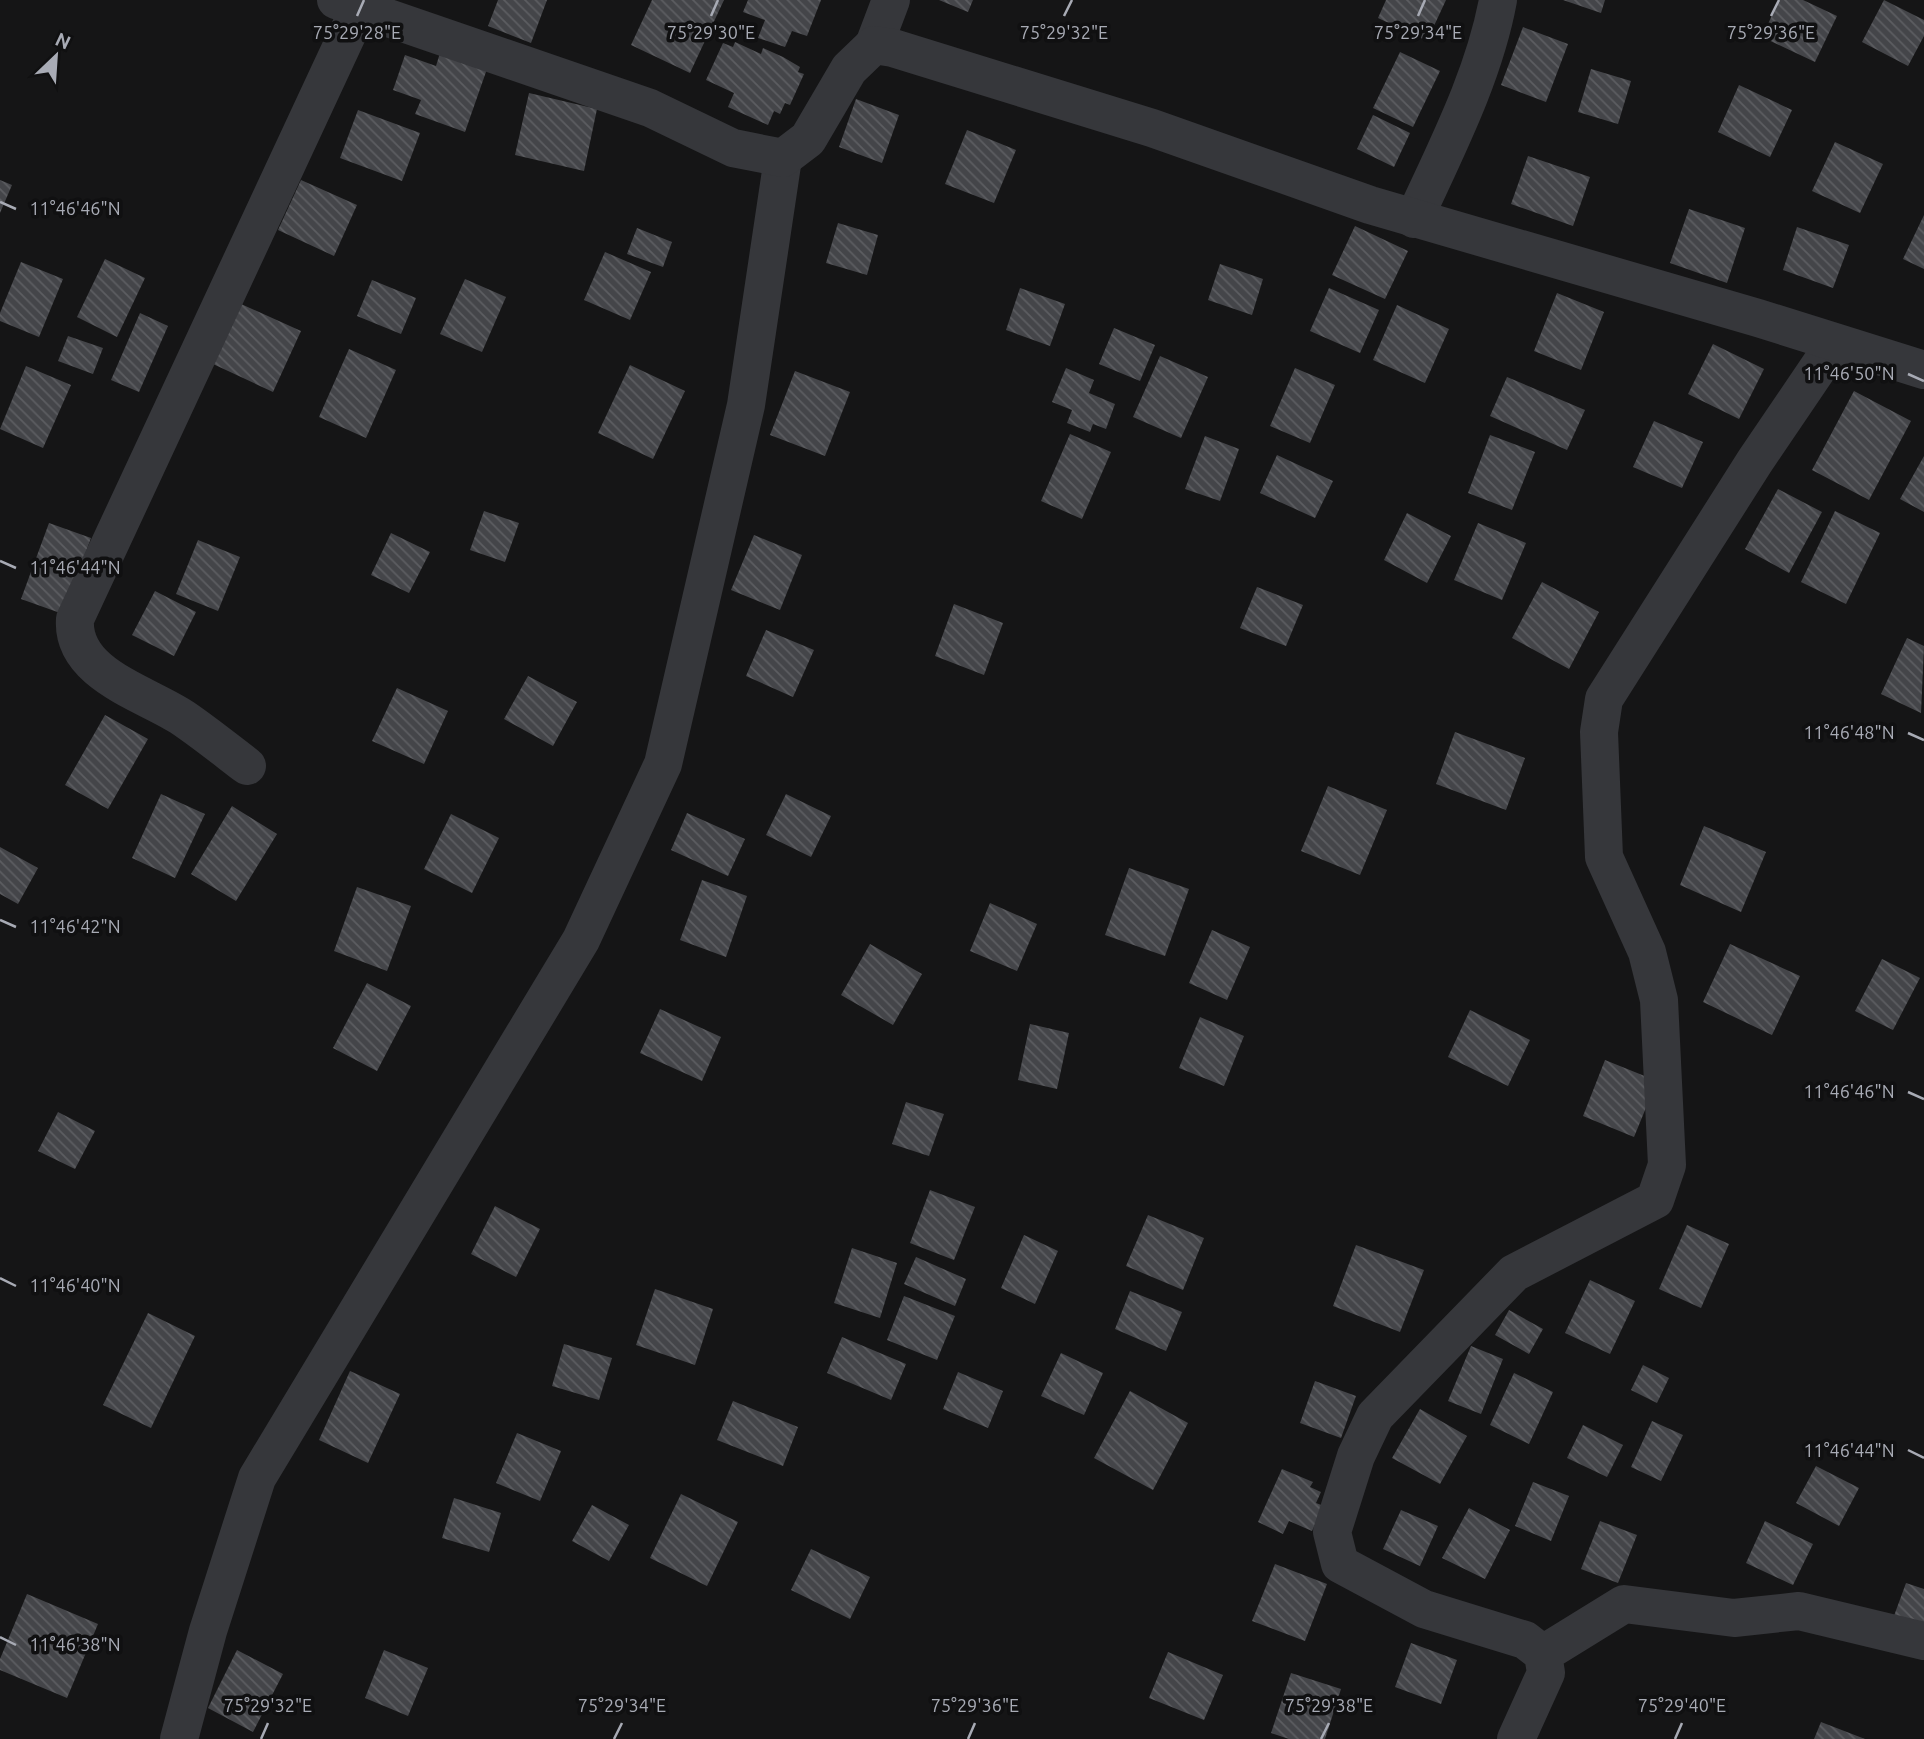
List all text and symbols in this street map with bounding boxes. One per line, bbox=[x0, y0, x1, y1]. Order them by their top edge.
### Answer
north arrow bbox=[21, 21, 91, 91]
text: 75°29'28"E bbox=[313, 22, 401, 42]
text: 75°29'30"E bbox=[667, 22, 755, 42]
text: 75°29'32"E bbox=[1020, 22, 1108, 42]
text: 75°29'34"E bbox=[1374, 22, 1462, 42]
text: 75°29'36"E bbox=[1727, 22, 1815, 42]
text: N bbox=[52, 28, 74, 54]
text: 11°46'46"N bbox=[29, 198, 121, 218]
text: 11°46'50"N bbox=[1803, 363, 1895, 383]
text: 11°46'44"N bbox=[29, 557, 121, 577]
text: 11°46'48"N bbox=[1803, 722, 1895, 742]
text: 11°46'42"N bbox=[29, 916, 121, 936]
text: 11°46'46"N bbox=[1803, 1081, 1895, 1101]
text: 11°46'40"N bbox=[29, 1275, 121, 1295]
text: 11°46'44"N bbox=[1803, 1440, 1895, 1460]
text: 11°46'38"N bbox=[29, 1634, 121, 1654]
text: 75°29'32"E bbox=[224, 1695, 312, 1715]
text: 75°29'34"E bbox=[578, 1695, 666, 1715]
text: 75°29'36"E bbox=[931, 1695, 1019, 1715]
text: 75°29'38"E bbox=[1285, 1695, 1373, 1715]
text: 75°29'40"E bbox=[1638, 1695, 1726, 1715]

